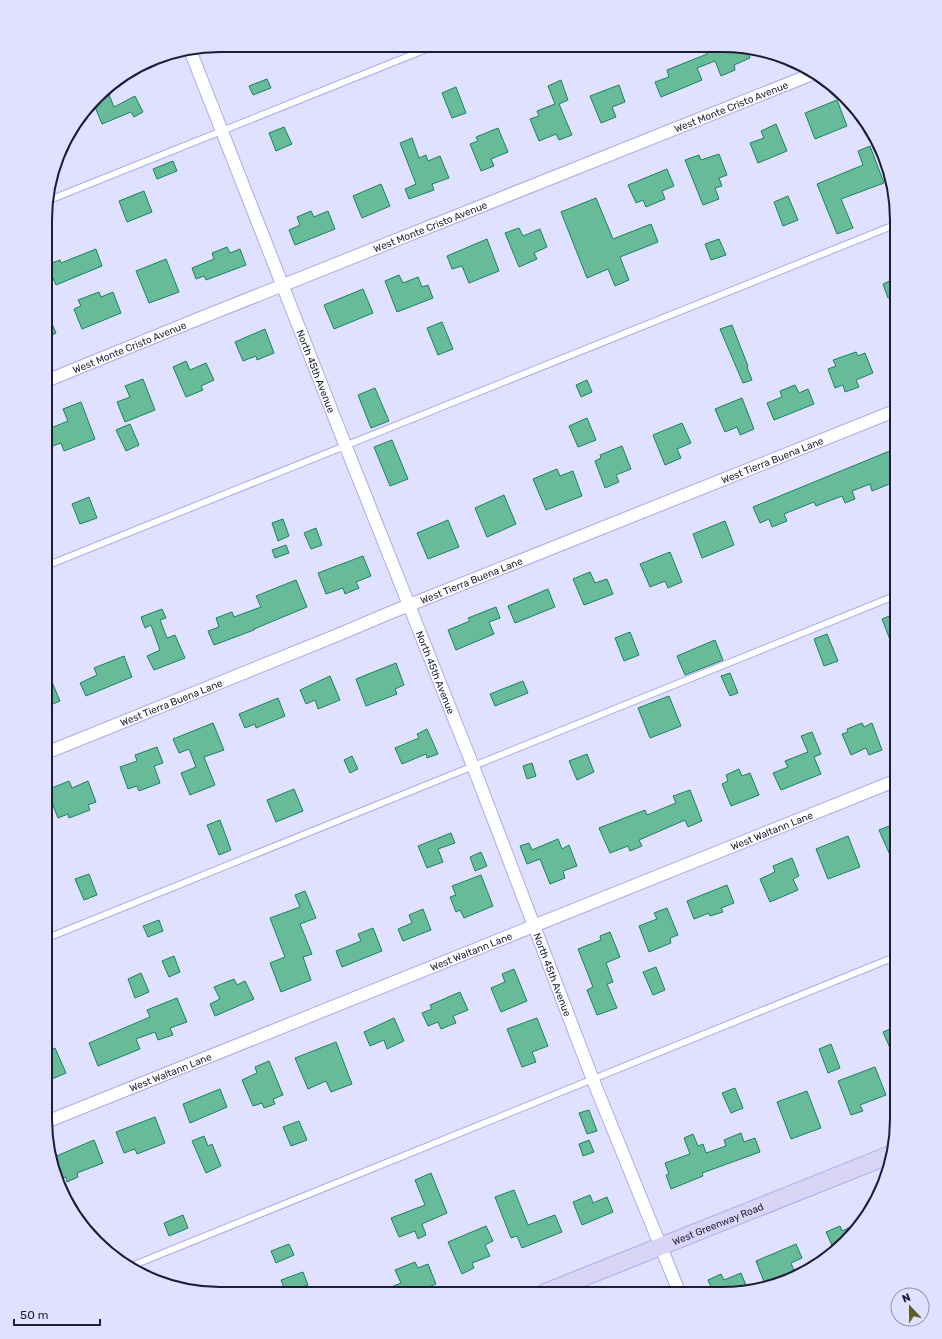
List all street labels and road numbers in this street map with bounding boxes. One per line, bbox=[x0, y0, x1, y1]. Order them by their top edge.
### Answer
street label: West Monte Cristo Avenue bbox=[673, 79, 790, 135]
street label: West Monte Cristo Avenue bbox=[372, 199, 489, 255]
street label: West Monte Cristo Avenue bbox=[71, 319, 189, 376]
street label: North 45th Avenue bbox=[293, 328, 337, 415]
street label: West Tierra Buena Lane bbox=[720, 435, 826, 487]
street label: West Tierra Buena Lane bbox=[419, 555, 525, 607]
street label: North 45th Avenue bbox=[413, 629, 457, 716]
street label: West Tierra Buena Lane bbox=[119, 677, 225, 729]
street label: West Waltann Lane bbox=[729, 809, 815, 853]
street label: West Waltann Lane bbox=[429, 930, 514, 974]
street label: North 45th Avenue bbox=[530, 931, 573, 1019]
street label: West Waltann Lane bbox=[128, 1051, 214, 1095]
street label: West Greenway Road bbox=[671, 1201, 766, 1248]

